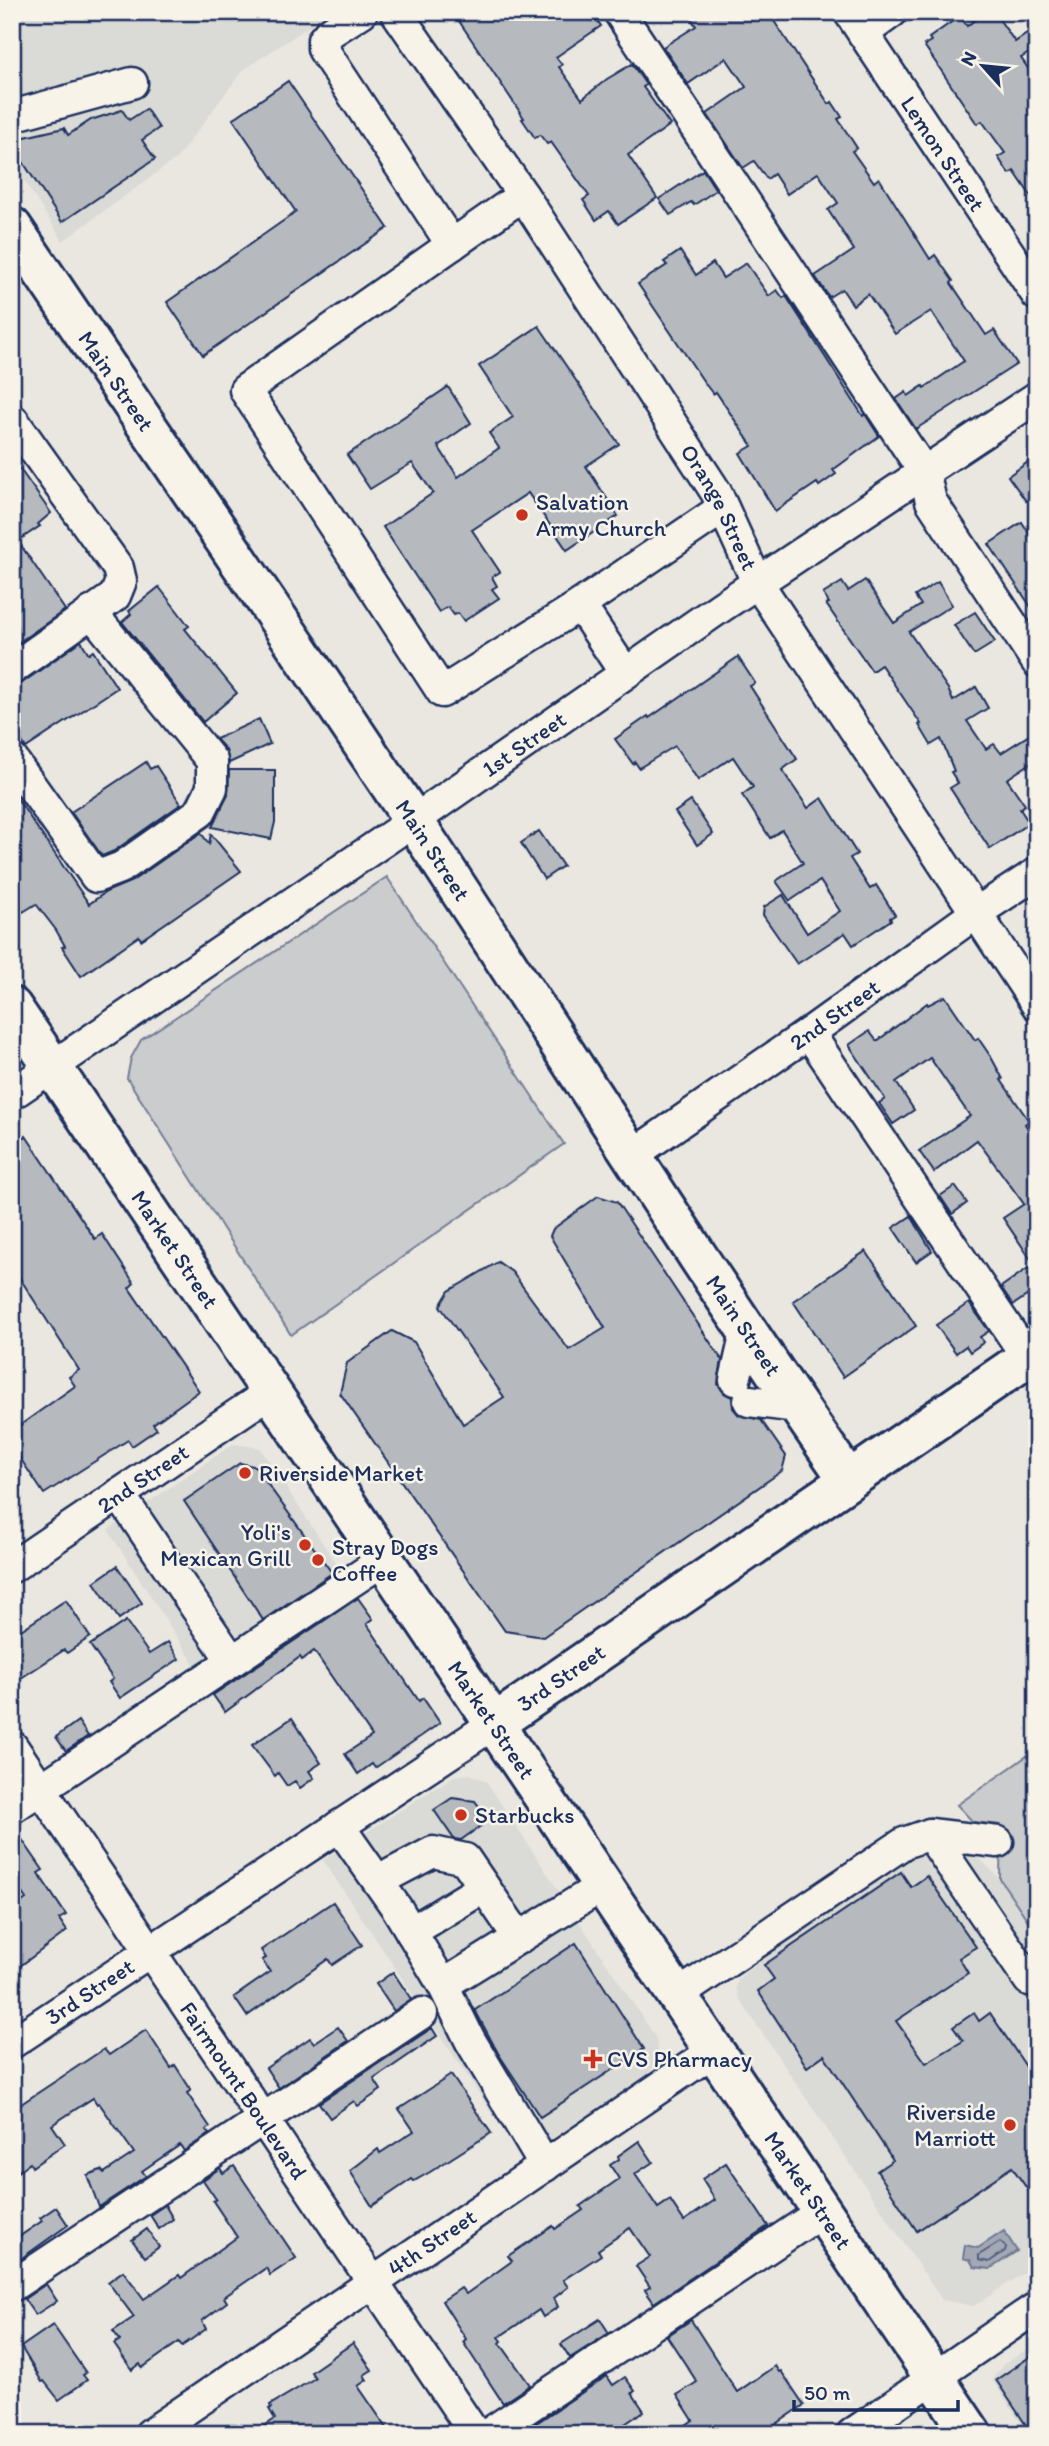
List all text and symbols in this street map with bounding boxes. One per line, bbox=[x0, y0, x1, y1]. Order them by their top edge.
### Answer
north arrow bbox=[948, 32, 1018, 102]
text: N bbox=[955, 48, 981, 69]
street label: Lemon Street bbox=[895, 91, 992, 217]
street label: Main Street bbox=[72, 325, 160, 437]
street label: Orange Street bbox=[675, 439, 764, 575]
place label: Salvation Army Church bbox=[536, 488, 667, 542]
marker: Salvation Army Church bbox=[514, 507, 530, 523]
street label: 1st Street bbox=[476, 705, 572, 783]
street label: Main Street bbox=[389, 794, 476, 906]
street label: 2nd Street bbox=[784, 973, 885, 1056]
street label: Market Street bbox=[125, 1185, 225, 1314]
street label: Main Street bbox=[700, 1270, 788, 1381]
street label: 2nd Street bbox=[92, 1438, 194, 1519]
place label: Riverside Market bbox=[259, 1459, 424, 1487]
marker: Riverside Market bbox=[237, 1465, 253, 1481]
place label: Yoli's Mexican Grill bbox=[160, 1518, 291, 1572]
place label: Stray Dogs Coffee bbox=[332, 1533, 439, 1587]
marker: Yoli's Mexican Grill bbox=[297, 1537, 313, 1553]
marker: Stray Dogs Coffee bbox=[310, 1552, 326, 1568]
street label: 3rd Street bbox=[512, 1638, 611, 1718]
street label: Market Street bbox=[442, 1655, 541, 1785]
place label: Starbucks bbox=[475, 1801, 575, 1829]
marker: Starbucks bbox=[453, 1807, 469, 1823]
street label: 3rd Street bbox=[40, 1952, 139, 2031]
street label: Fairmount Boulevard bbox=[174, 1996, 313, 2184]
place label: CVS Pharmacy bbox=[607, 2045, 752, 2073]
marker: CVS Pharmacy bbox=[585, 2051, 601, 2067]
place label: Riverside Marriott bbox=[906, 2098, 996, 2152]
marker: Riverside Marriott bbox=[1002, 2117, 1018, 2133]
street label: Market Street bbox=[758, 2126, 858, 2255]
street label: 4th Street bbox=[383, 2202, 482, 2282]
scale bar bbox=[794, 2369, 958, 2413]
text: 50 m bbox=[804, 2380, 851, 2405]

